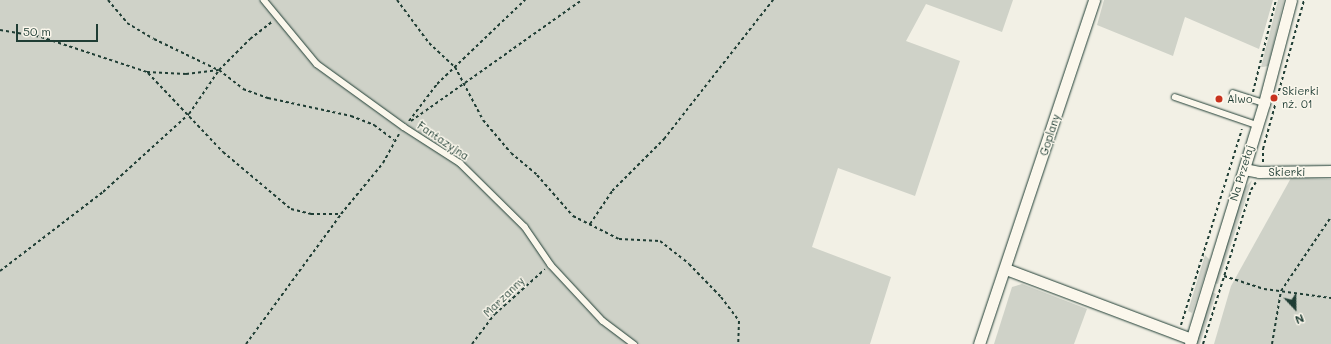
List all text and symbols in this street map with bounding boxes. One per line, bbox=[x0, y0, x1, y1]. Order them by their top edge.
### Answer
scale bar bbox=[18, 16, 100, 42]
text: 50 m bbox=[23, 23, 51, 39]
place label: Skierki nż. 01 bbox=[1282, 85, 1319, 111]
place label: Alwo bbox=[1227, 92, 1252, 106]
marker: Skierki nż. 01 bbox=[1269, 93, 1279, 103]
marker: Alwo bbox=[1214, 94, 1224, 104]
street label: Goplany bbox=[1037, 113, 1063, 157]
street label: Fantazyjna bbox=[415, 119, 471, 163]
street label: Na Przełaj bbox=[1227, 144, 1257, 202]
street label: Skierki bbox=[1269, 165, 1305, 179]
street label: Marzanny bbox=[481, 274, 527, 320]
north arrow bbox=[1275, 288, 1315, 328]
text: N bbox=[1293, 311, 1306, 328]

